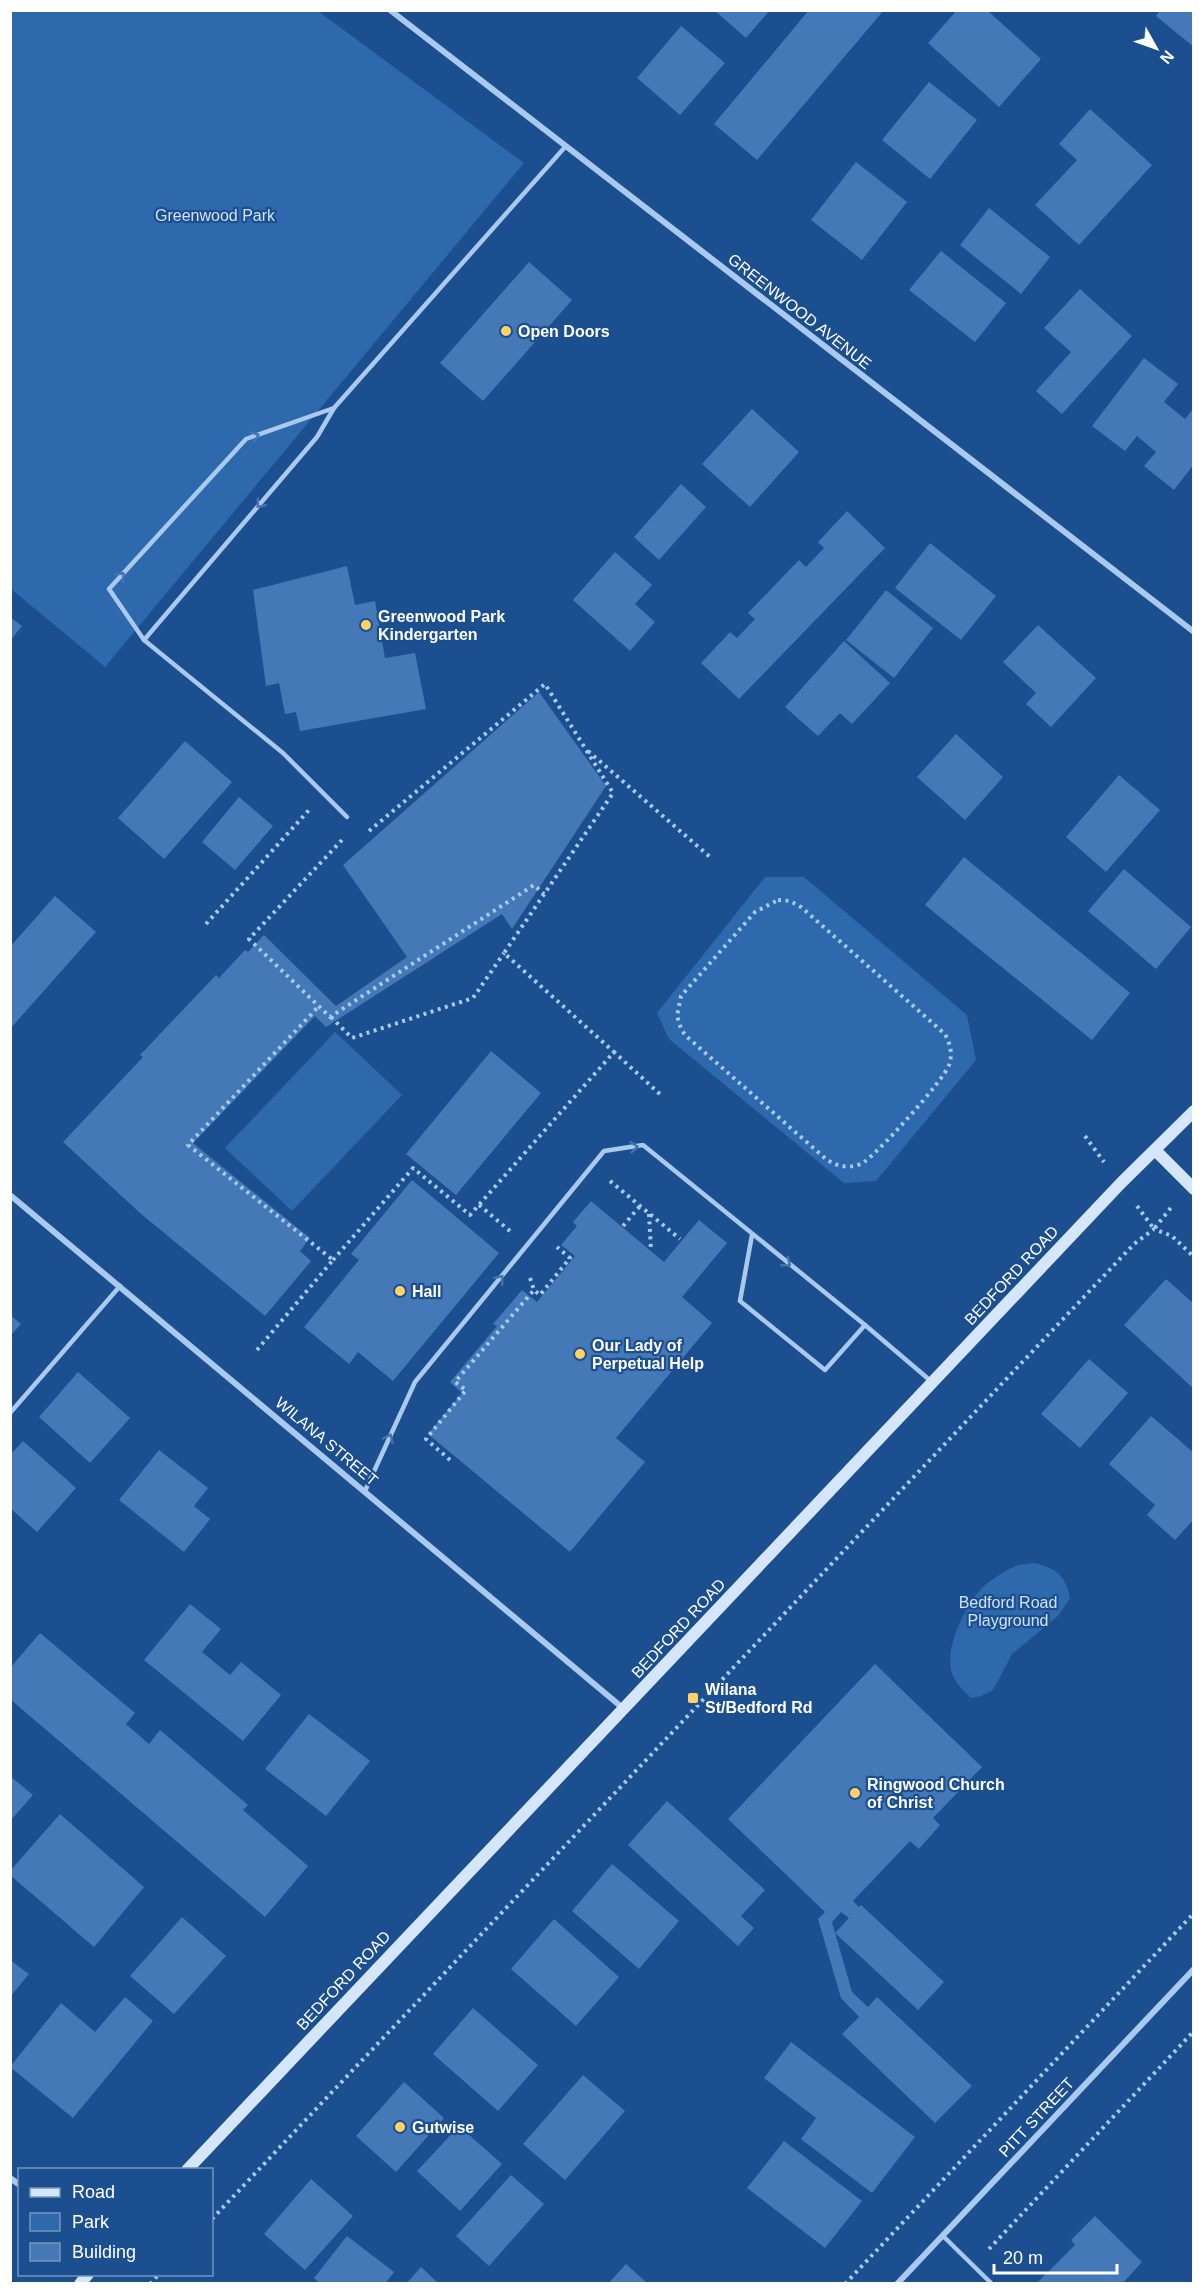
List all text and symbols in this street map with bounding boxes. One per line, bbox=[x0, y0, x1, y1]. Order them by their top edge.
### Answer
north arrow bbox=[1126, 18, 1186, 78]
text: N bbox=[1157, 47, 1177, 67]
park label: Greenwood Park bbox=[155, 207, 276, 224]
street label: GREENWOOD AVENUE bbox=[725, 250, 875, 372]
place label: Open Doors bbox=[518, 323, 610, 340]
marker: Open Doors bbox=[499, 324, 513, 338]
one-way arrow bbox=[249, 431, 260, 443]
one-way arrow bbox=[256, 497, 267, 508]
one-way arrow bbox=[114, 572, 125, 583]
place label: Greenwood Park Kindergarten bbox=[378, 608, 505, 643]
marker: Greenwood Park Kindergarten bbox=[359, 618, 373, 632]
one-way arrow bbox=[629, 1141, 639, 1154]
street label: BEDFORD ROAD bbox=[961, 1222, 1062, 1328]
one-way arrow bbox=[780, 1255, 791, 1266]
one-way arrow bbox=[493, 1274, 504, 1285]
place label: Hall bbox=[412, 1283, 441, 1300]
marker: Hall bbox=[393, 1284, 407, 1298]
place label: Our Lady of Perpetual Help bbox=[592, 1337, 704, 1372]
marker: Our Lady of Perpetual Help bbox=[573, 1347, 587, 1361]
street label: WILANA STREET bbox=[272, 1394, 381, 1489]
one-way arrow bbox=[382, 1433, 394, 1444]
street label: BEDFORD ROAD bbox=[628, 1575, 729, 1681]
park label: Bedford Road Playground bbox=[959, 1594, 1057, 1629]
place label: Wilana St/Bedford Rd bbox=[705, 1681, 813, 1716]
marker: Wilana St/Bedford Rd bbox=[686, 1691, 700, 1705]
place label: Ringwood Church of Christ bbox=[867, 1776, 1005, 1811]
marker: Ringwood Church of Christ bbox=[848, 1786, 862, 1800]
street label: BEDFORD ROAD bbox=[293, 1927, 394, 2033]
street label: PITT STREET bbox=[995, 2074, 1077, 2160]
place label: Gutwise bbox=[412, 2119, 474, 2136]
marker: Gutwise bbox=[393, 2120, 407, 2134]
legend bbox=[18, 2168, 213, 2276]
text: Road bbox=[72, 2182, 115, 2202]
text: Park bbox=[72, 2212, 110, 2232]
scale bar bbox=[994, 2237, 1117, 2275]
text: Building bbox=[72, 2242, 136, 2262]
text: 20 m bbox=[1003, 2248, 1043, 2268]

